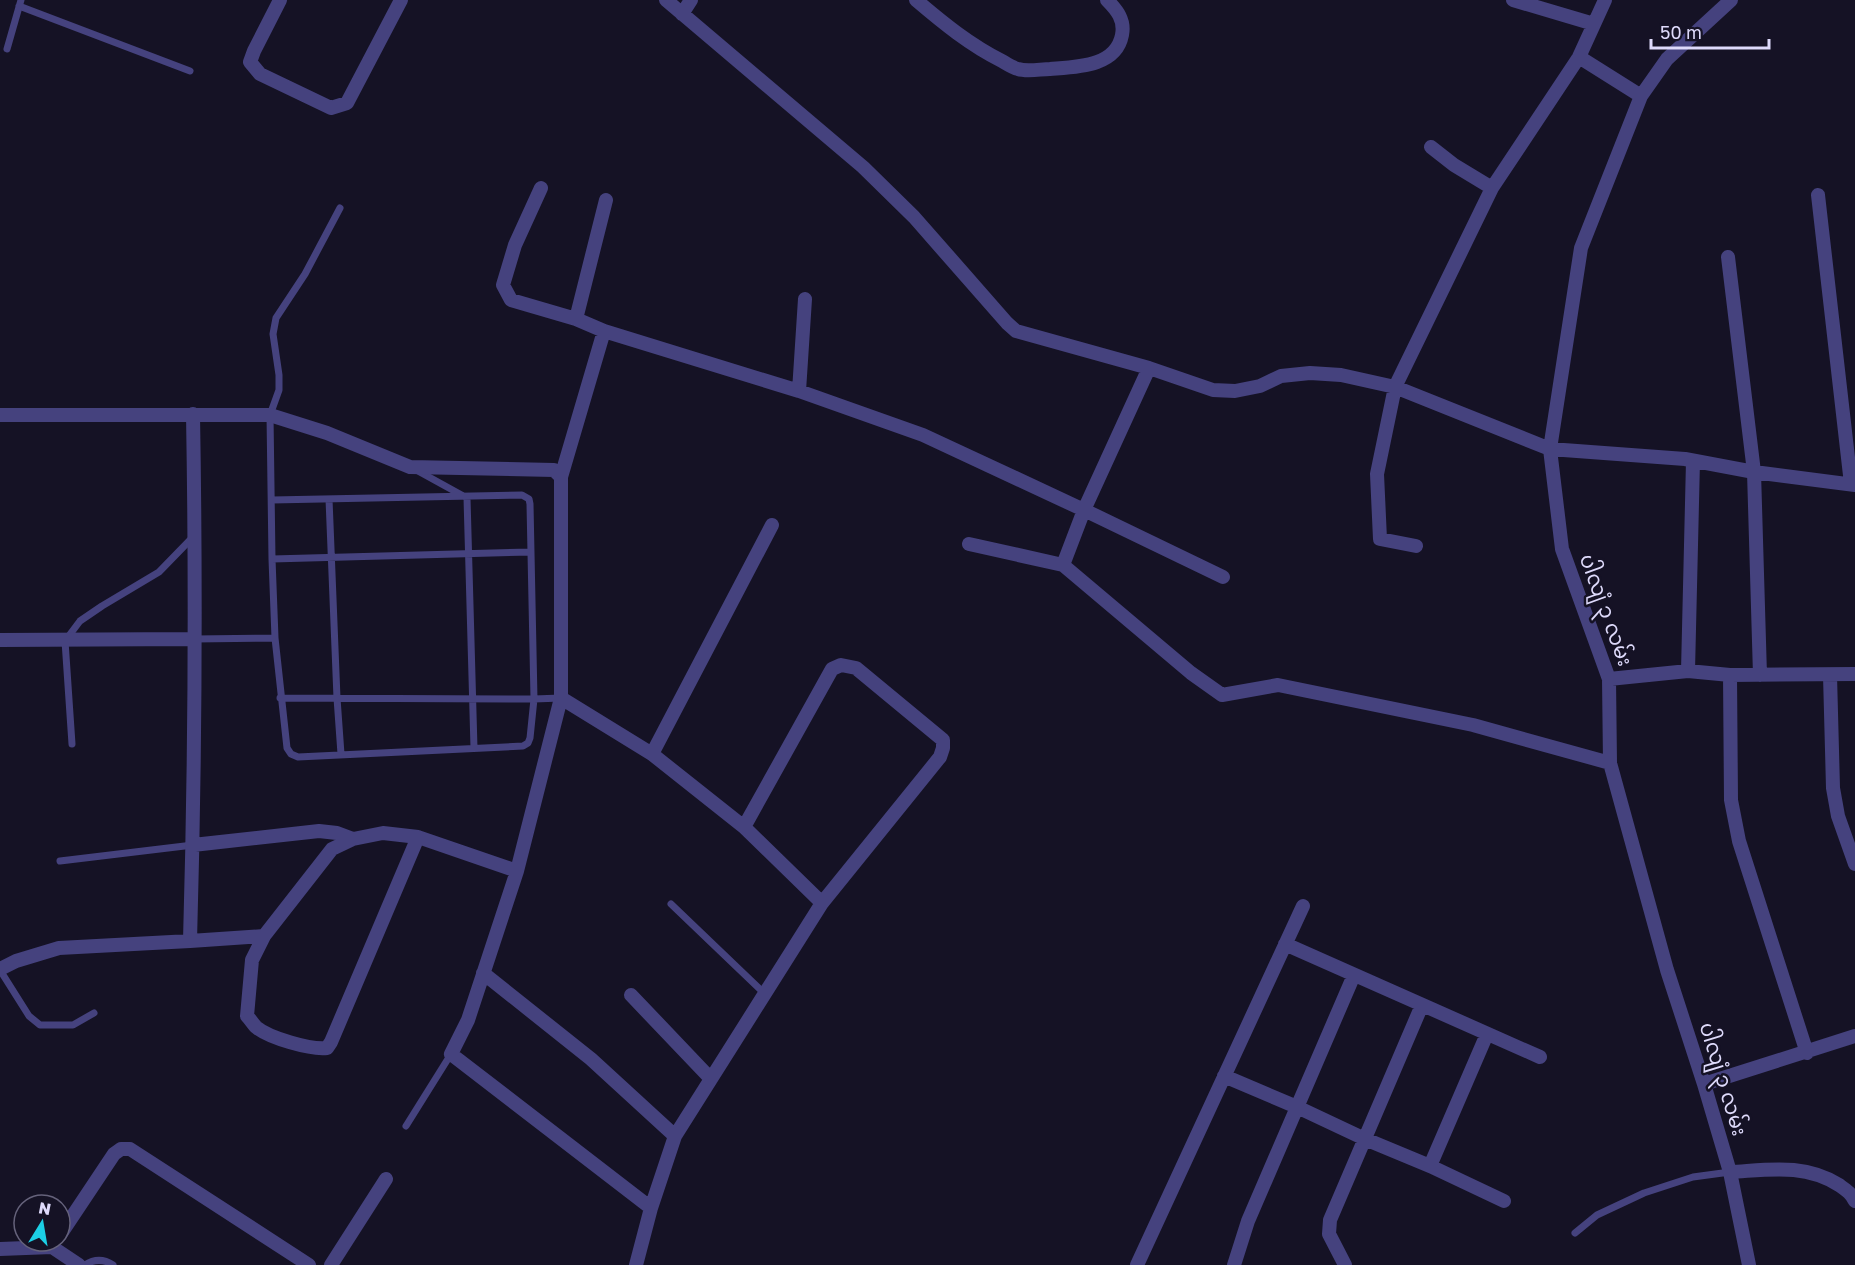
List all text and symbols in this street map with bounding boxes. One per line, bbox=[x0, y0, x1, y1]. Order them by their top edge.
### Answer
scale bar bbox=[1651, 12, 1770, 50]
text: 50 m bbox=[1660, 21, 1702, 43]
street label: ပါလျံ ၃ လမ်း bbox=[1569, 549, 1641, 671]
street label: ပါလျံ ၃ လမ်း bbox=[1689, 1018, 1755, 1140]
north arrow bbox=[12, 1193, 72, 1253]
text: N bbox=[37, 1197, 53, 1219]

